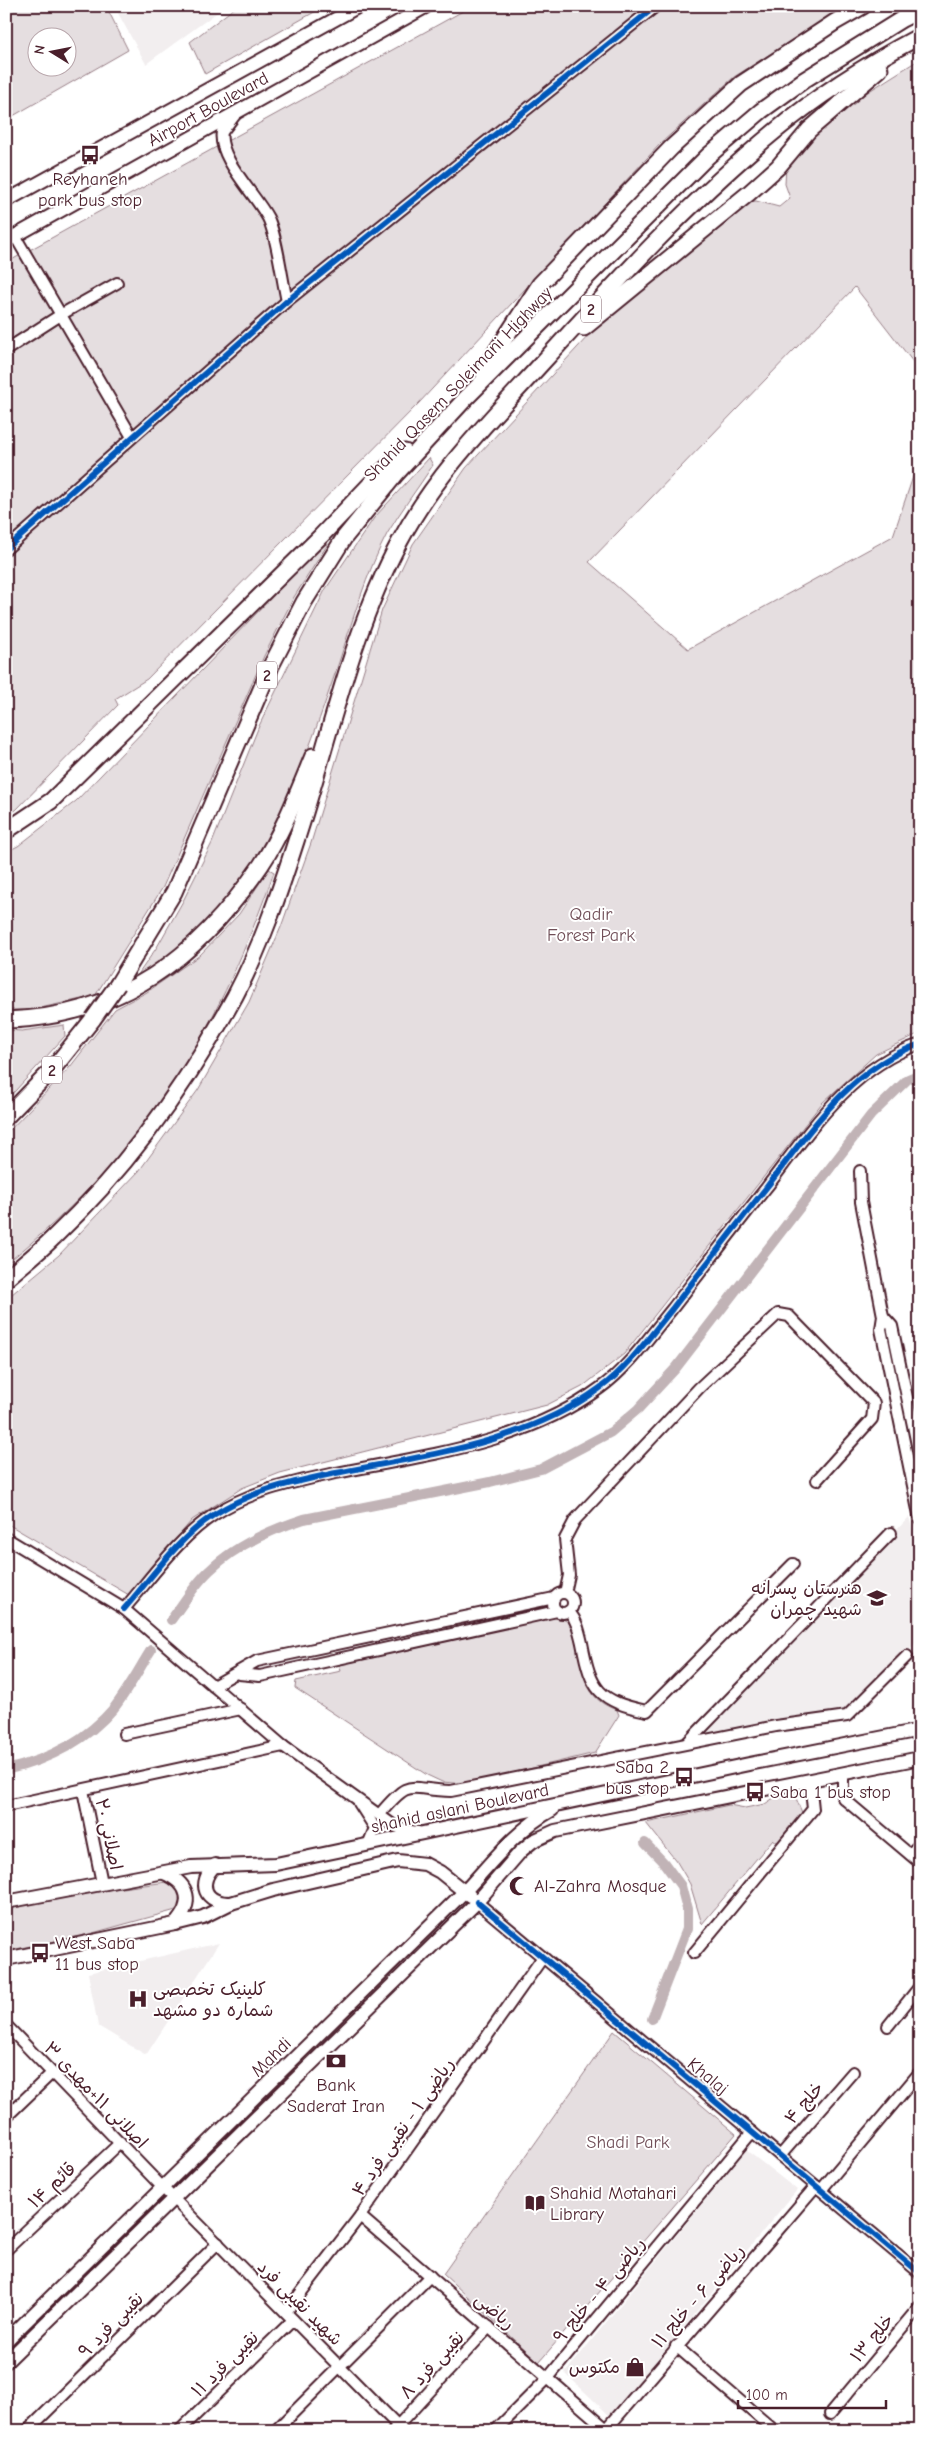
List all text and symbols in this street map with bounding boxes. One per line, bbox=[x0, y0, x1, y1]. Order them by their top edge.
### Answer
north arrow bbox=[28, 28, 78, 78]
text: N bbox=[31, 44, 49, 56]
street label: Airport Boulevard bbox=[144, 68, 272, 151]
bus stop icon: Reyhaneh park bus stop bbox=[79, 144, 101, 166]
place label: Reyhaneh park bus stop bbox=[38, 169, 142, 211]
street label: Shahid Qasem Soleimani Highway bbox=[360, 282, 558, 486]
road number: 2 bbox=[581, 296, 601, 322]
road number: 2 bbox=[257, 662, 277, 688]
park label: Qadir Forest Park bbox=[547, 904, 635, 946]
road number: 2 bbox=[42, 1056, 62, 1084]
place label: هنرستان پسرانه شهید چمران bbox=[751, 1578, 862, 1621]
school or university icon: هنرستان پسرانه شهید چمران bbox=[866, 1587, 888, 1609]
place label: Saba 2 bus stop bbox=[605, 1757, 669, 1799]
bus stop icon: Saba 2 bus stop bbox=[673, 1766, 695, 1788]
street label: shahid aslani Boulevard bbox=[369, 1779, 551, 1838]
bus stop icon: Saba 1 bus stop bbox=[744, 1781, 766, 1803]
place label: Saba 1 bus stop bbox=[770, 1782, 891, 1803]
street label: اصلانی ۲۰ bbox=[91, 1796, 126, 1872]
mosque icon: Al-Zahra Mosque bbox=[508, 1875, 530, 1897]
place label: Al-Zahra Mosque bbox=[534, 1876, 667, 1897]
place label: West Saba 11 bus stop bbox=[55, 1933, 139, 1975]
bus stop icon: West Saba 11 bus stop bbox=[29, 1942, 51, 1964]
place label: کلینیک تخصصی شمار‌ه دو مشهد bbox=[153, 1979, 273, 2021]
hospital icon: کلینیک تخصصی شمار‌ه دو مشهد bbox=[127, 1988, 149, 2010]
street label: Mahdi bbox=[247, 2033, 296, 2081]
street label: اصلانی ۱۱+مهدی ۳ bbox=[39, 2038, 152, 2153]
bank icon: Bank Saderat Iran bbox=[325, 2050, 347, 2072]
street label: Khalaj bbox=[683, 2053, 732, 2099]
street label: ریاضی ۱ - نقیبی فرد ۴ bbox=[348, 2054, 459, 2200]
place label: Bank Saderat Iran bbox=[287, 2075, 385, 2117]
street label: خلج ۴ bbox=[780, 2078, 829, 2129]
park label: Shadi Park bbox=[587, 2132, 670, 2153]
street label: قائم ۱۴ bbox=[24, 2158, 83, 2215]
place label: Shahid Motahari Library bbox=[550, 2183, 677, 2225]
library icon: Shahid Motahari Library bbox=[524, 2192, 546, 2214]
street label: ریاضی ۴ - خلج ۹ bbox=[549, 2233, 650, 2348]
street label: ریاضی ۶ - خلج ۱۱ bbox=[648, 2240, 750, 2353]
street label: شهید نقیبی فرد bbox=[253, 2257, 346, 2350]
street label: نقیبی فرد ۹ bbox=[74, 2288, 148, 2362]
street label: ریاضی bbox=[470, 2288, 519, 2334]
street label: خلج ۱۳ bbox=[846, 2310, 899, 2367]
street label: نقیبی فرد ۱۱ bbox=[187, 2327, 263, 2402]
street label: نقیبی فرد ۸ bbox=[396, 2327, 469, 2404]
shop icon: مکتوس bbox=[624, 2356, 646, 2378]
place label: مکتوس bbox=[569, 2357, 620, 2378]
scale bar bbox=[738, 2377, 886, 2409]
text: 100 m bbox=[746, 2386, 788, 2404]

